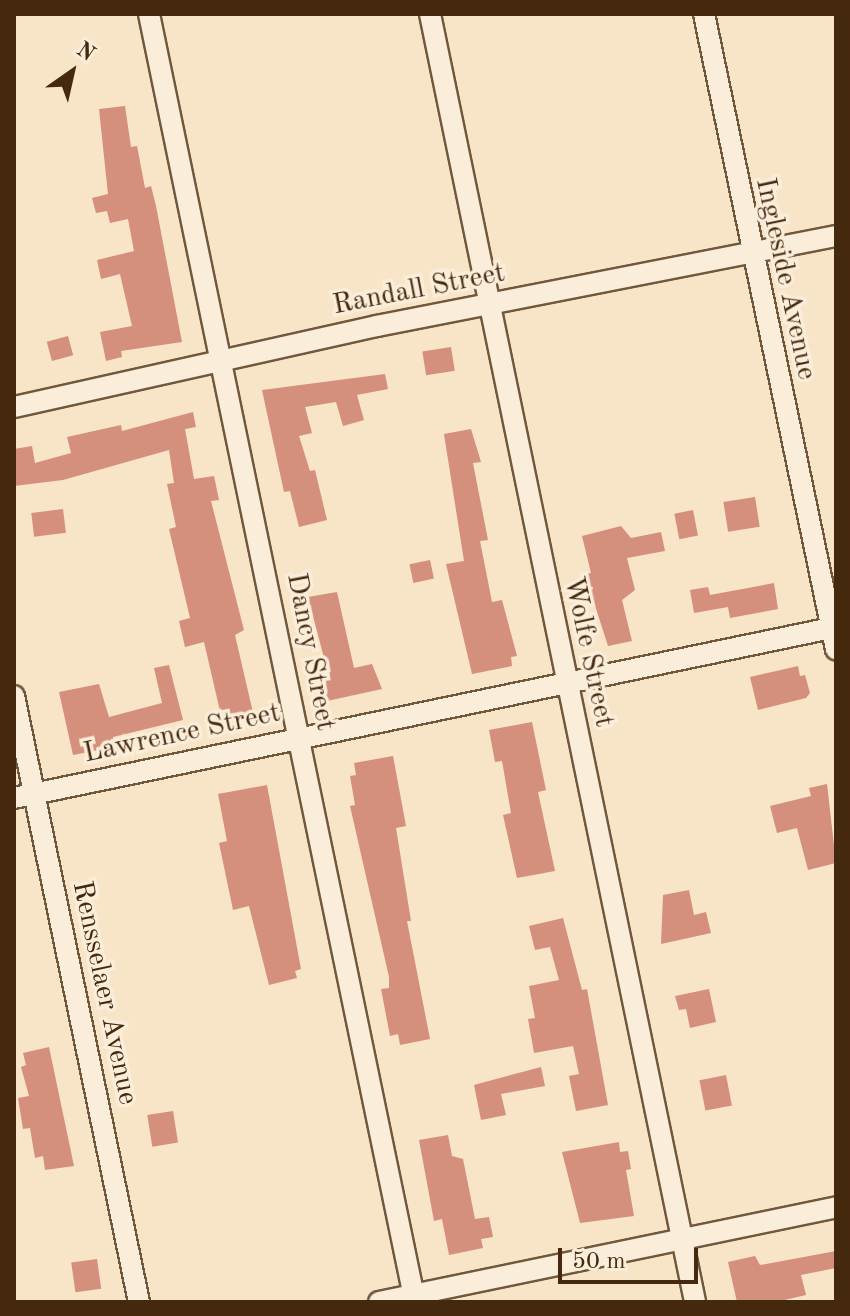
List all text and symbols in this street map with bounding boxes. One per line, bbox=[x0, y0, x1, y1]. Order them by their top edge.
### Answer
north arrow bbox=[32, 32, 112, 112]
text: N bbox=[72, 38, 99, 66]
street label: Ingleside Avenue bbox=[747, 175, 823, 383]
street label: Randall Street bbox=[330, 257, 508, 323]
street label: Dancy Street bbox=[278, 570, 342, 734]
street label: Wolfe Street bbox=[556, 574, 620, 730]
street label: Lawrence Street bbox=[81, 697, 283, 771]
street label: Rensselaer Avenue bbox=[64, 878, 144, 1108]
scale bar bbox=[562, 1232, 702, 1282]
text: 50 m bbox=[572, 1250, 626, 1274]

